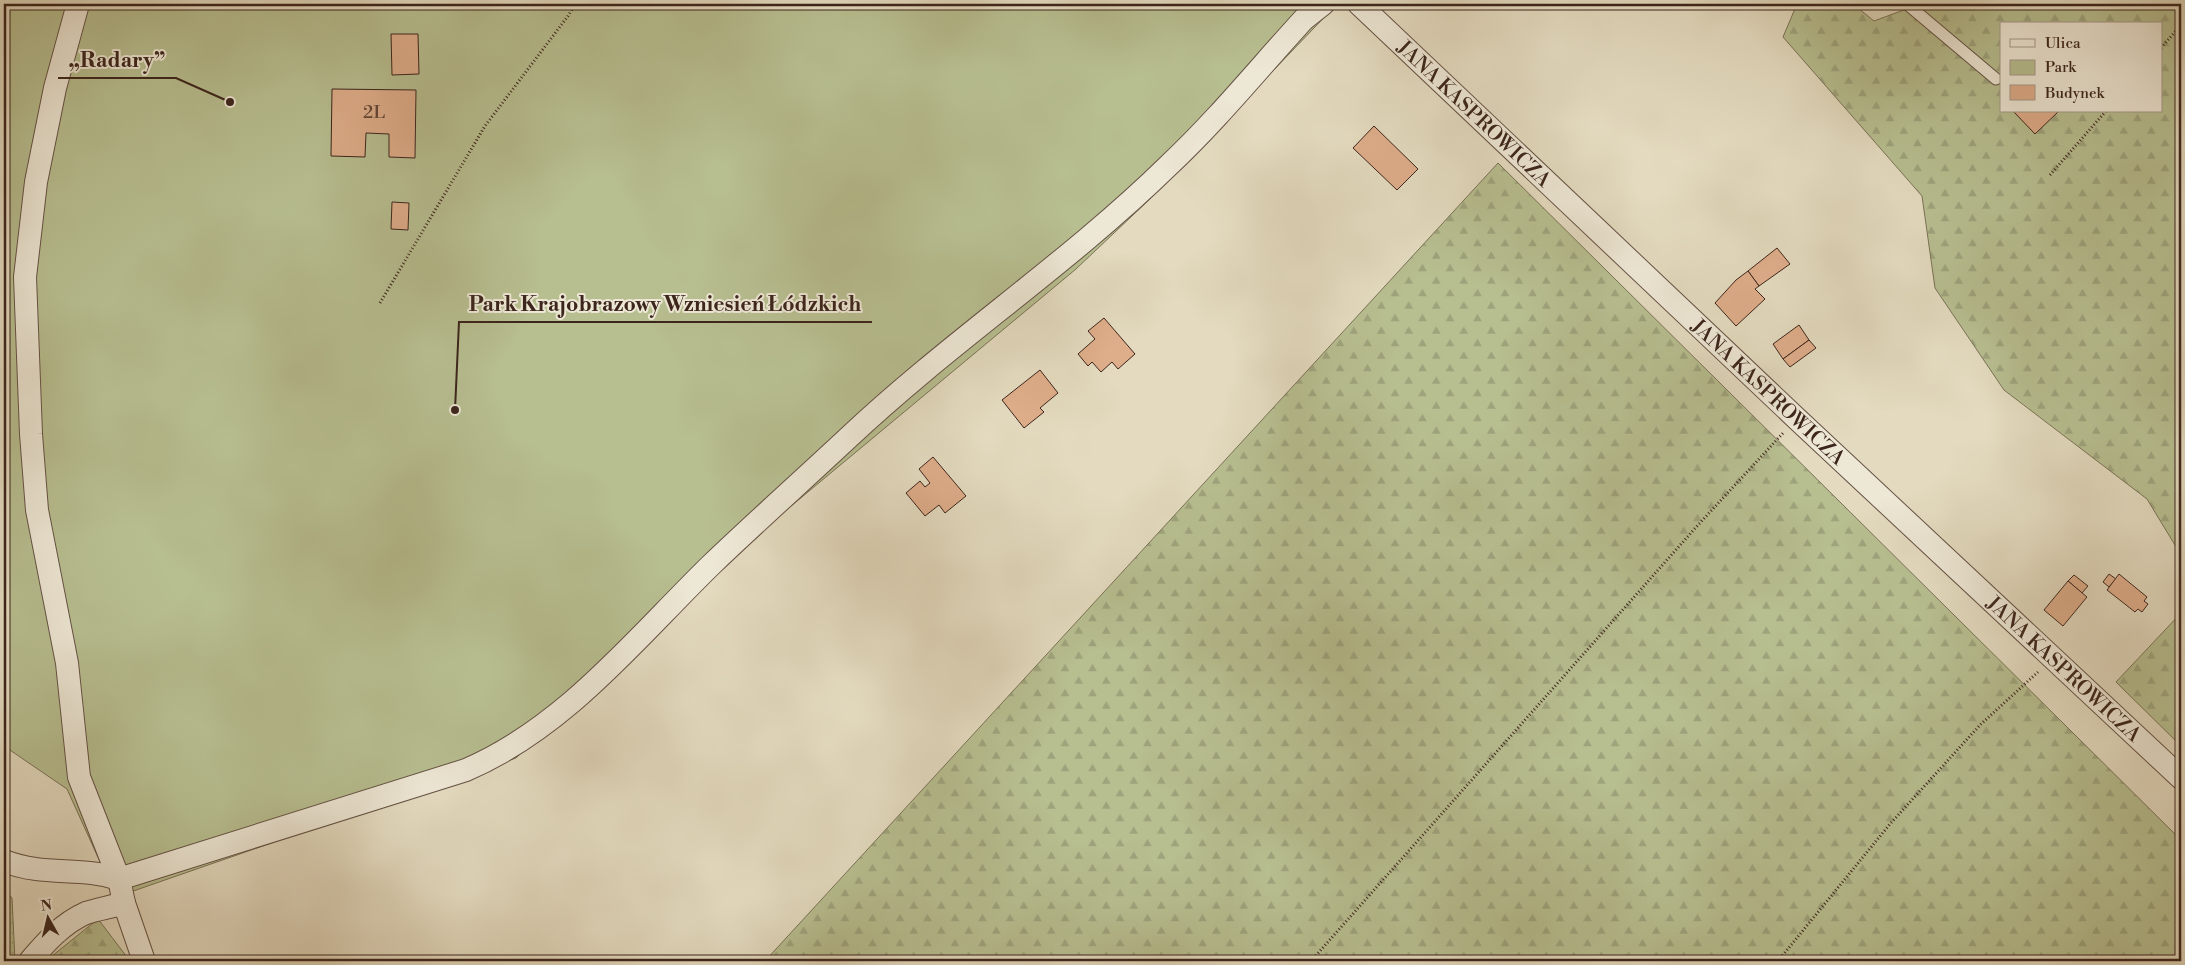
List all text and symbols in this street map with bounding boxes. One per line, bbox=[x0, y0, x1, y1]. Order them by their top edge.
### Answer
legend bbox=[2000, 22, 2162, 112]
text: Ulica bbox=[2045, 34, 2081, 53]
street label: JANA KASPROWICZA bbox=[1391, 35, 1556, 194]
callout: „Radary” bbox=[58, 42, 176, 78]
text: „Radary” bbox=[68, 48, 166, 74]
text: Park bbox=[2045, 58, 2077, 77]
text: Budynek bbox=[2044, 84, 2106, 103]
house number: 2L bbox=[363, 101, 385, 124]
callout: Park Krajobrazowy Wzniesień Łódzkich bbox=[459, 286, 872, 322]
text: Park Krajobrazowy Wzniesień Łódzkich bbox=[469, 292, 861, 318]
street label: JANA KASPROWICZA bbox=[1685, 314, 1851, 472]
street label: JANA KASPROWICZA bbox=[1980, 591, 2146, 749]
north arrow bbox=[22, 892, 72, 942]
text: N bbox=[40, 896, 53, 916]

